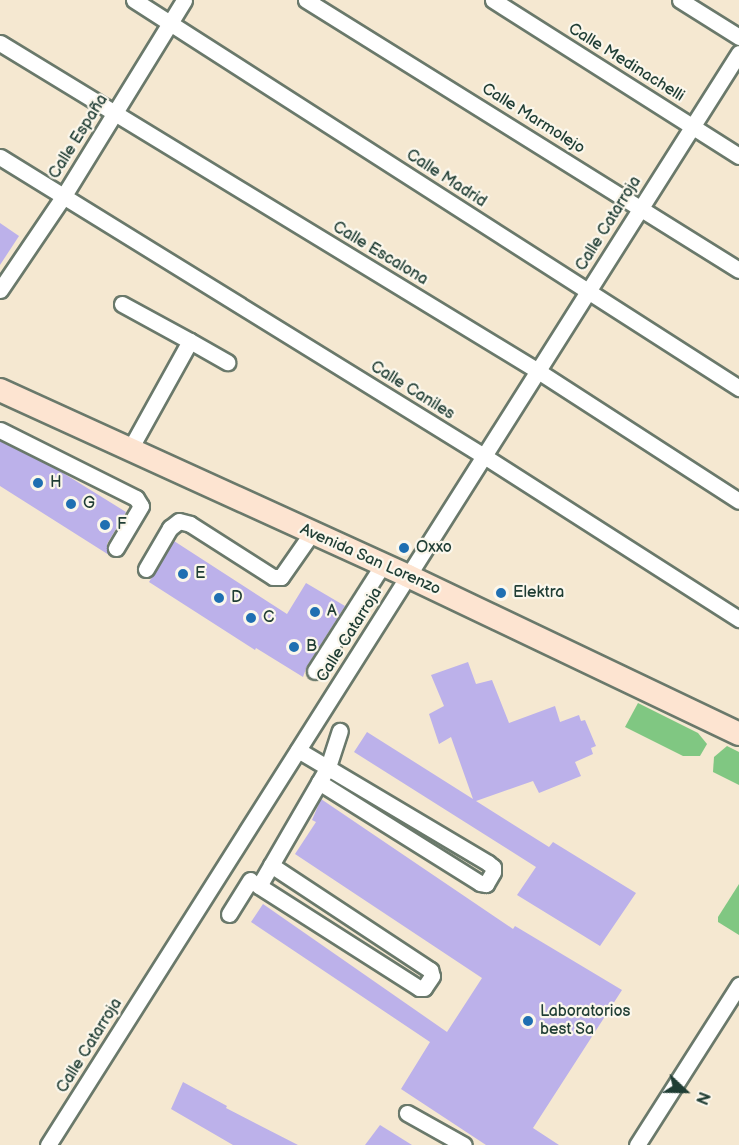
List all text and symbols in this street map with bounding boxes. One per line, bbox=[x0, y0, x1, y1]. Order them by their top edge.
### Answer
street label: Calle Medinachelli bbox=[564, 20, 688, 106]
street label: Calle Marmolejo bbox=[478, 80, 588, 158]
street label: Calle España bbox=[45, 91, 113, 183]
street label: Calle Madrid bbox=[402, 146, 490, 212]
street label: Calle Catarroja bbox=[572, 173, 646, 275]
street label: Calle Escalona bbox=[329, 218, 431, 290]
street label: Calle Caniles bbox=[366, 358, 458, 424]
place label: H bbox=[50, 473, 62, 493]
marker: H bbox=[31, 476, 45, 490]
place label: G bbox=[83, 494, 95, 514]
marker: G bbox=[64, 497, 78, 511]
place label: F bbox=[117, 515, 127, 535]
marker: F bbox=[98, 518, 112, 532]
street label: Avenida San Lorenzo bbox=[297, 520, 443, 600]
place label: Oxxo bbox=[416, 538, 452, 558]
marker: Oxxo bbox=[397, 541, 411, 555]
place label: E bbox=[195, 564, 206, 584]
marker: E bbox=[176, 567, 190, 581]
place label: Elektra bbox=[513, 583, 564, 603]
street label: Calle Catarroja bbox=[313, 584, 387, 686]
marker: Elektra bbox=[494, 586, 508, 600]
place label: D bbox=[231, 588, 243, 608]
marker: D bbox=[212, 591, 226, 605]
place label: A bbox=[327, 602, 337, 622]
marker: A bbox=[308, 605, 322, 619]
place label: C bbox=[263, 608, 274, 628]
marker: C bbox=[244, 611, 258, 625]
place label: B bbox=[306, 637, 317, 657]
marker: B bbox=[287, 640, 301, 654]
street label: Calle Catarroja bbox=[53, 995, 127, 1097]
place label: Laboratorios best Sa bbox=[540, 1002, 630, 1040]
marker: Laboratorios best Sa bbox=[521, 1014, 535, 1028]
north arrow bbox=[655, 1061, 715, 1121]
text: N bbox=[691, 1089, 713, 1107]

